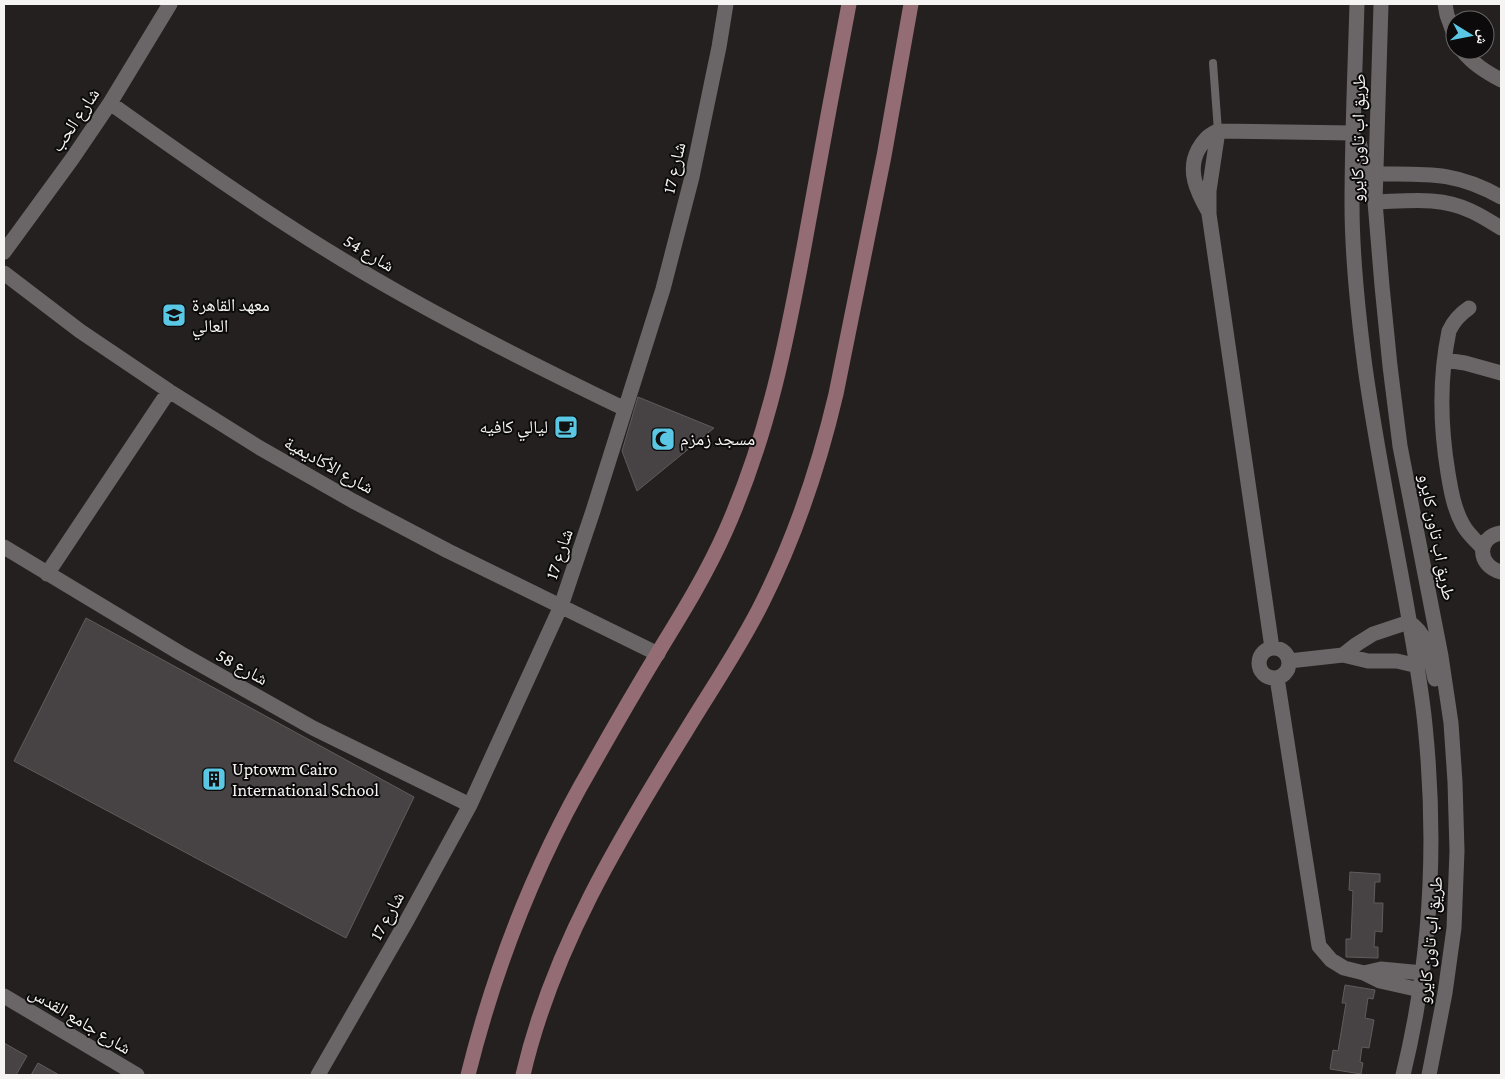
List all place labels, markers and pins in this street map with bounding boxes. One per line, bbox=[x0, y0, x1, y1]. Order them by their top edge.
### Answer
place label: معهد القاهرة العالي bbox=[192, 295, 270, 341]
school or university icon: معهد القاهرة العالي bbox=[161, 302, 187, 328]
cafe icon: ليالي كافيه bbox=[553, 414, 579, 440]
place label: ليالي كافيه bbox=[479, 417, 548, 442]
mosque icon: مسجد زمزم bbox=[650, 426, 676, 452]
place label: مسجد زمزم bbox=[680, 429, 755, 451]
place label: Uptowm Cairo International School bbox=[232, 759, 379, 800]
building icon: Uptowm Cairo International School bbox=[201, 766, 227, 792]

